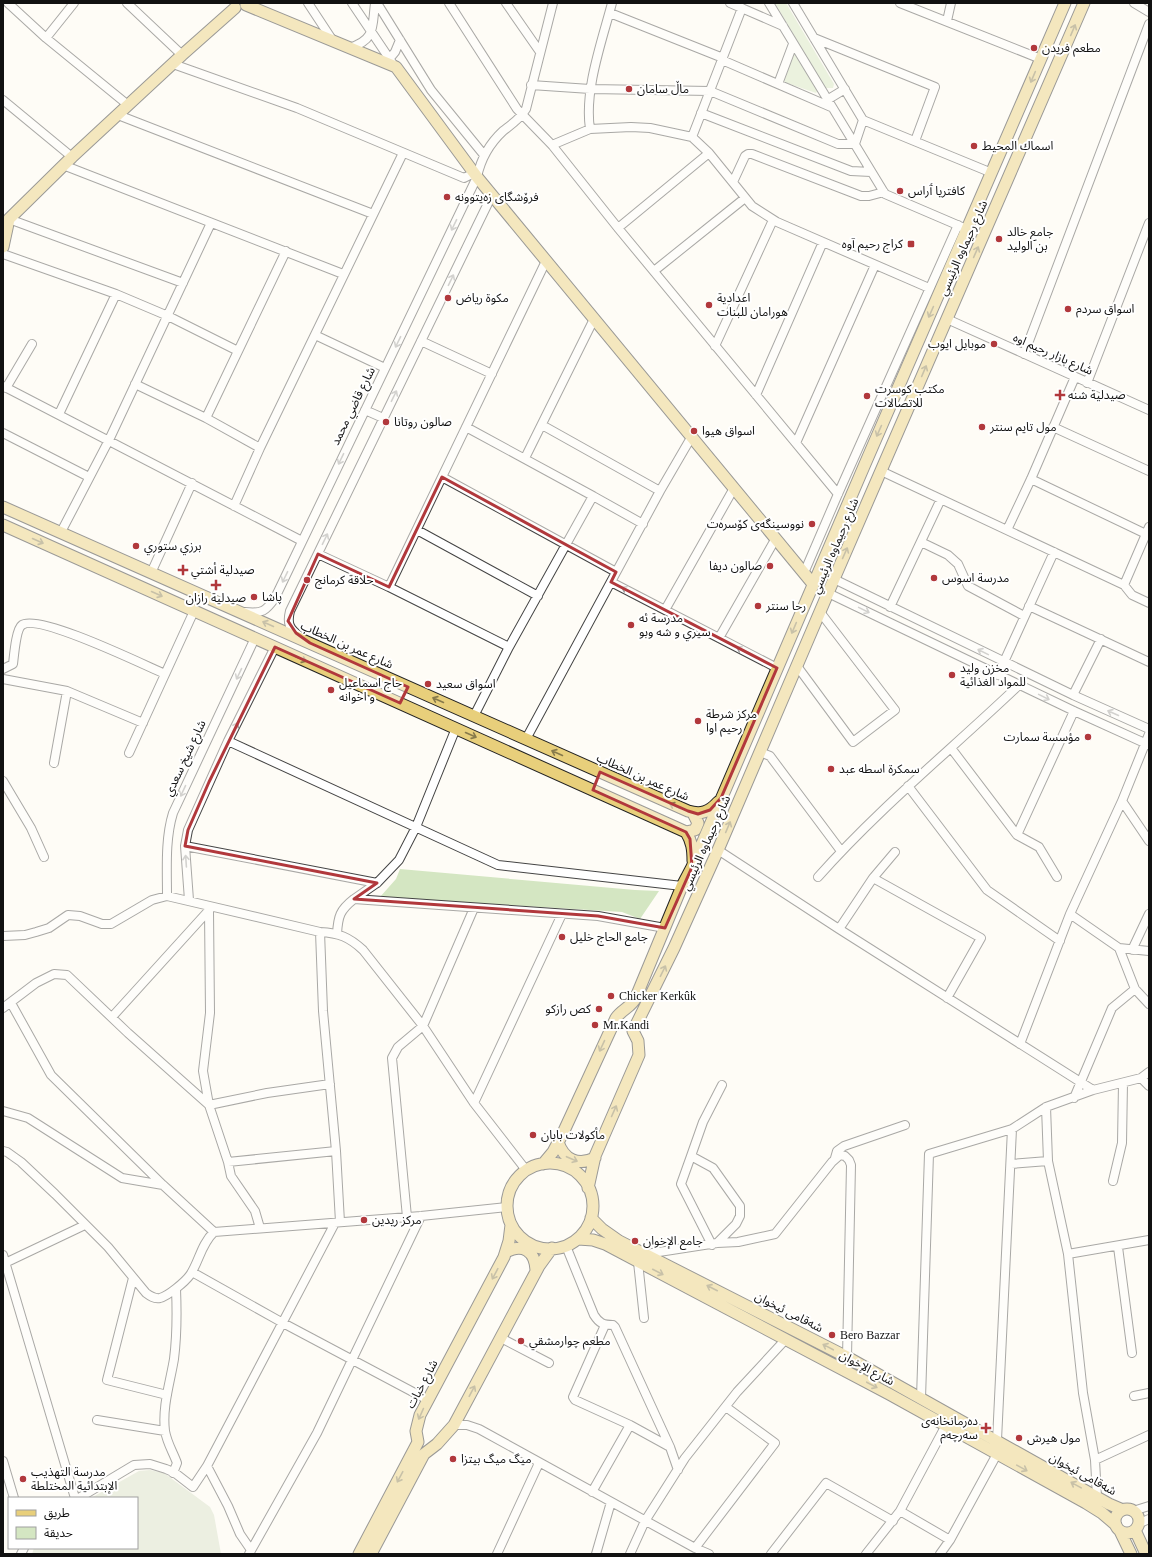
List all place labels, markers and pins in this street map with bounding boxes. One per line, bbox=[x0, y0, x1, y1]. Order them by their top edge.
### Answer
place label: مطعم فريدن bbox=[1042, 41, 1101, 57]
marker: مطعم فريدن bbox=[1029, 43, 1039, 53]
place label: ماڵ سامان bbox=[637, 80, 689, 96]
marker: ماڵ سامان bbox=[624, 84, 634, 94]
place label: اسماك المحيط bbox=[982, 139, 1053, 153]
marker: اسماك المحيط bbox=[969, 141, 979, 151]
place label: كافتريا ٲراس bbox=[908, 183, 966, 198]
marker: كافتريا ٲراس bbox=[895, 186, 905, 196]
place label: فرۆشگای زەیتوونە bbox=[455, 190, 539, 204]
marker: فرۆشگای زەیتوونە bbox=[442, 192, 452, 202]
place label: جامع خالد بن الوليد bbox=[1007, 225, 1053, 253]
marker: جامع خالد بن الوليد bbox=[994, 234, 1004, 244]
place label: كراج رحيم آوه bbox=[842, 237, 904, 253]
marker: كراج رحيم آوه bbox=[906, 239, 916, 249]
place label: مكوة رياض bbox=[456, 291, 509, 305]
place label: اعدادية هورامان للبنات bbox=[717, 291, 788, 319]
marker: مكوة رياض bbox=[443, 293, 453, 303]
marker: اعدادية هورامان للبنات bbox=[704, 300, 714, 310]
place label: اسواق سردم bbox=[1076, 302, 1135, 318]
marker: اسواق سردم bbox=[1063, 304, 1073, 314]
place label: موبايل ايوب bbox=[928, 337, 986, 351]
marker: موبايل ايوب bbox=[989, 339, 999, 349]
place label: مكتب كوسرت للاتصالات bbox=[875, 382, 945, 410]
place label: صيدلية شنه bbox=[1068, 388, 1126, 402]
marker: صيدلية شنه bbox=[1055, 390, 1065, 400]
marker: مكتب كوسرت للاتصالات bbox=[862, 391, 872, 401]
place label: صالون روتانا bbox=[394, 415, 452, 429]
marker: صالون روتانا bbox=[381, 417, 391, 427]
place label: مول تايم سنتر bbox=[989, 420, 1056, 436]
marker: مول تايم سنتر bbox=[977, 422, 987, 432]
place label: اسواق هيوا bbox=[702, 424, 755, 438]
marker: اسواق هيوا bbox=[689, 426, 699, 436]
place label: نووسینگەی کۆسرەت bbox=[707, 517, 804, 531]
marker: نووسینگەی کۆسرەت bbox=[807, 519, 817, 529]
place label: برزي ستوري bbox=[144, 539, 202, 556]
marker: برزي ستوري bbox=[131, 541, 141, 551]
place label: صالون ديفا bbox=[709, 559, 762, 573]
marker: صالون ديفا bbox=[765, 561, 775, 571]
place label: صيدلية أشتي bbox=[191, 562, 255, 580]
marker: صيدلية أشتي bbox=[178, 565, 188, 575]
place label: مدرسة اسوس bbox=[942, 571, 1009, 585]
place label: حلاقة كرمانج bbox=[315, 573, 373, 589]
marker: مدرسة اسوس bbox=[929, 573, 939, 583]
marker: حلاقة كرمانج bbox=[302, 575, 312, 585]
marker: صيدلية رازان bbox=[211, 580, 221, 590]
place label: پاشا bbox=[262, 590, 282, 605]
place label: صيدلية رازان bbox=[186, 591, 246, 605]
marker: پاشا bbox=[249, 592, 259, 602]
place label: رحا سنتر bbox=[765, 599, 806, 613]
marker: رحا سنتر bbox=[753, 601, 763, 611]
place label: مدرسة ئه سيري و شه وبو bbox=[639, 611, 711, 642]
marker: مدرسة ئه سيري و شه وبو bbox=[626, 620, 636, 630]
place label: مخزن وليد للمواد الغذائية bbox=[960, 661, 1026, 689]
marker: مخزن وليد للمواد الغذائية bbox=[947, 670, 957, 680]
place label: حاج اسماعيل و اخوانه bbox=[339, 676, 402, 704]
place label: اسواق سعيد bbox=[436, 677, 496, 691]
marker: اسواق سعيد bbox=[423, 679, 433, 689]
marker: حاج اسماعيل و اخوانه bbox=[326, 685, 336, 695]
place label: مركز شرطة رحيم اوا bbox=[706, 707, 757, 737]
marker: مركز شرطة رحيم اوا bbox=[693, 716, 703, 726]
place label: مؤسسة سمارت bbox=[1003, 730, 1080, 744]
marker: مؤسسة سمارت bbox=[1083, 732, 1093, 742]
place label: سمكرة اسطه عبد bbox=[839, 762, 920, 776]
marker: سمكرة اسطه عبد bbox=[826, 764, 836, 774]
place label: جامع الحاج خليل bbox=[570, 930, 648, 946]
marker: جامع الحاج خليل bbox=[557, 932, 567, 942]
place label: Chicker Kerkûk bbox=[619, 989, 696, 1003]
marker: Chicker Kerkûk bbox=[606, 991, 616, 1001]
place label: كص رازكو bbox=[545, 1002, 592, 1016]
marker: كص رازكو bbox=[594, 1004, 604, 1014]
place label: Mr.Kandi bbox=[603, 1018, 650, 1032]
marker: Mr.Kandi bbox=[590, 1020, 600, 1030]
place label: مأكولات بابان bbox=[541, 1127, 605, 1142]
marker: مأكولات بابان bbox=[528, 1130, 538, 1140]
place label: مركز ريدين bbox=[372, 1213, 422, 1227]
marker: مركز ريدين bbox=[359, 1215, 369, 1225]
place label: جامع الإخوان bbox=[643, 1234, 703, 1250]
marker: جامع الإخوان bbox=[630, 1236, 640, 1246]
place label: Bero Bazzar bbox=[840, 1328, 900, 1342]
marker: Bero Bazzar bbox=[827, 1330, 837, 1340]
place label: مطعم چوارمشقي bbox=[529, 1334, 611, 1351]
marker: مطعم چوارمشقي bbox=[516, 1336, 526, 1346]
place label: دەرمانخانەی سەرچەم bbox=[921, 1414, 978, 1444]
marker: دەرمانخانەی سەرچەم bbox=[981, 1423, 991, 1433]
place label: مول هيرش bbox=[1027, 1431, 1081, 1445]
marker: مول هيرش bbox=[1014, 1433, 1024, 1443]
place label: ميگ ميگ بيتزا bbox=[461, 1452, 531, 1466]
marker: ميگ ميگ بيتزا bbox=[448, 1454, 458, 1464]
place label: مدرسة التهذيب الإبتدائية المختلطة bbox=[31, 1465, 117, 1494]
marker: مدرسة التهذيب الإبتدائية المختلطة bbox=[18, 1474, 28, 1484]

